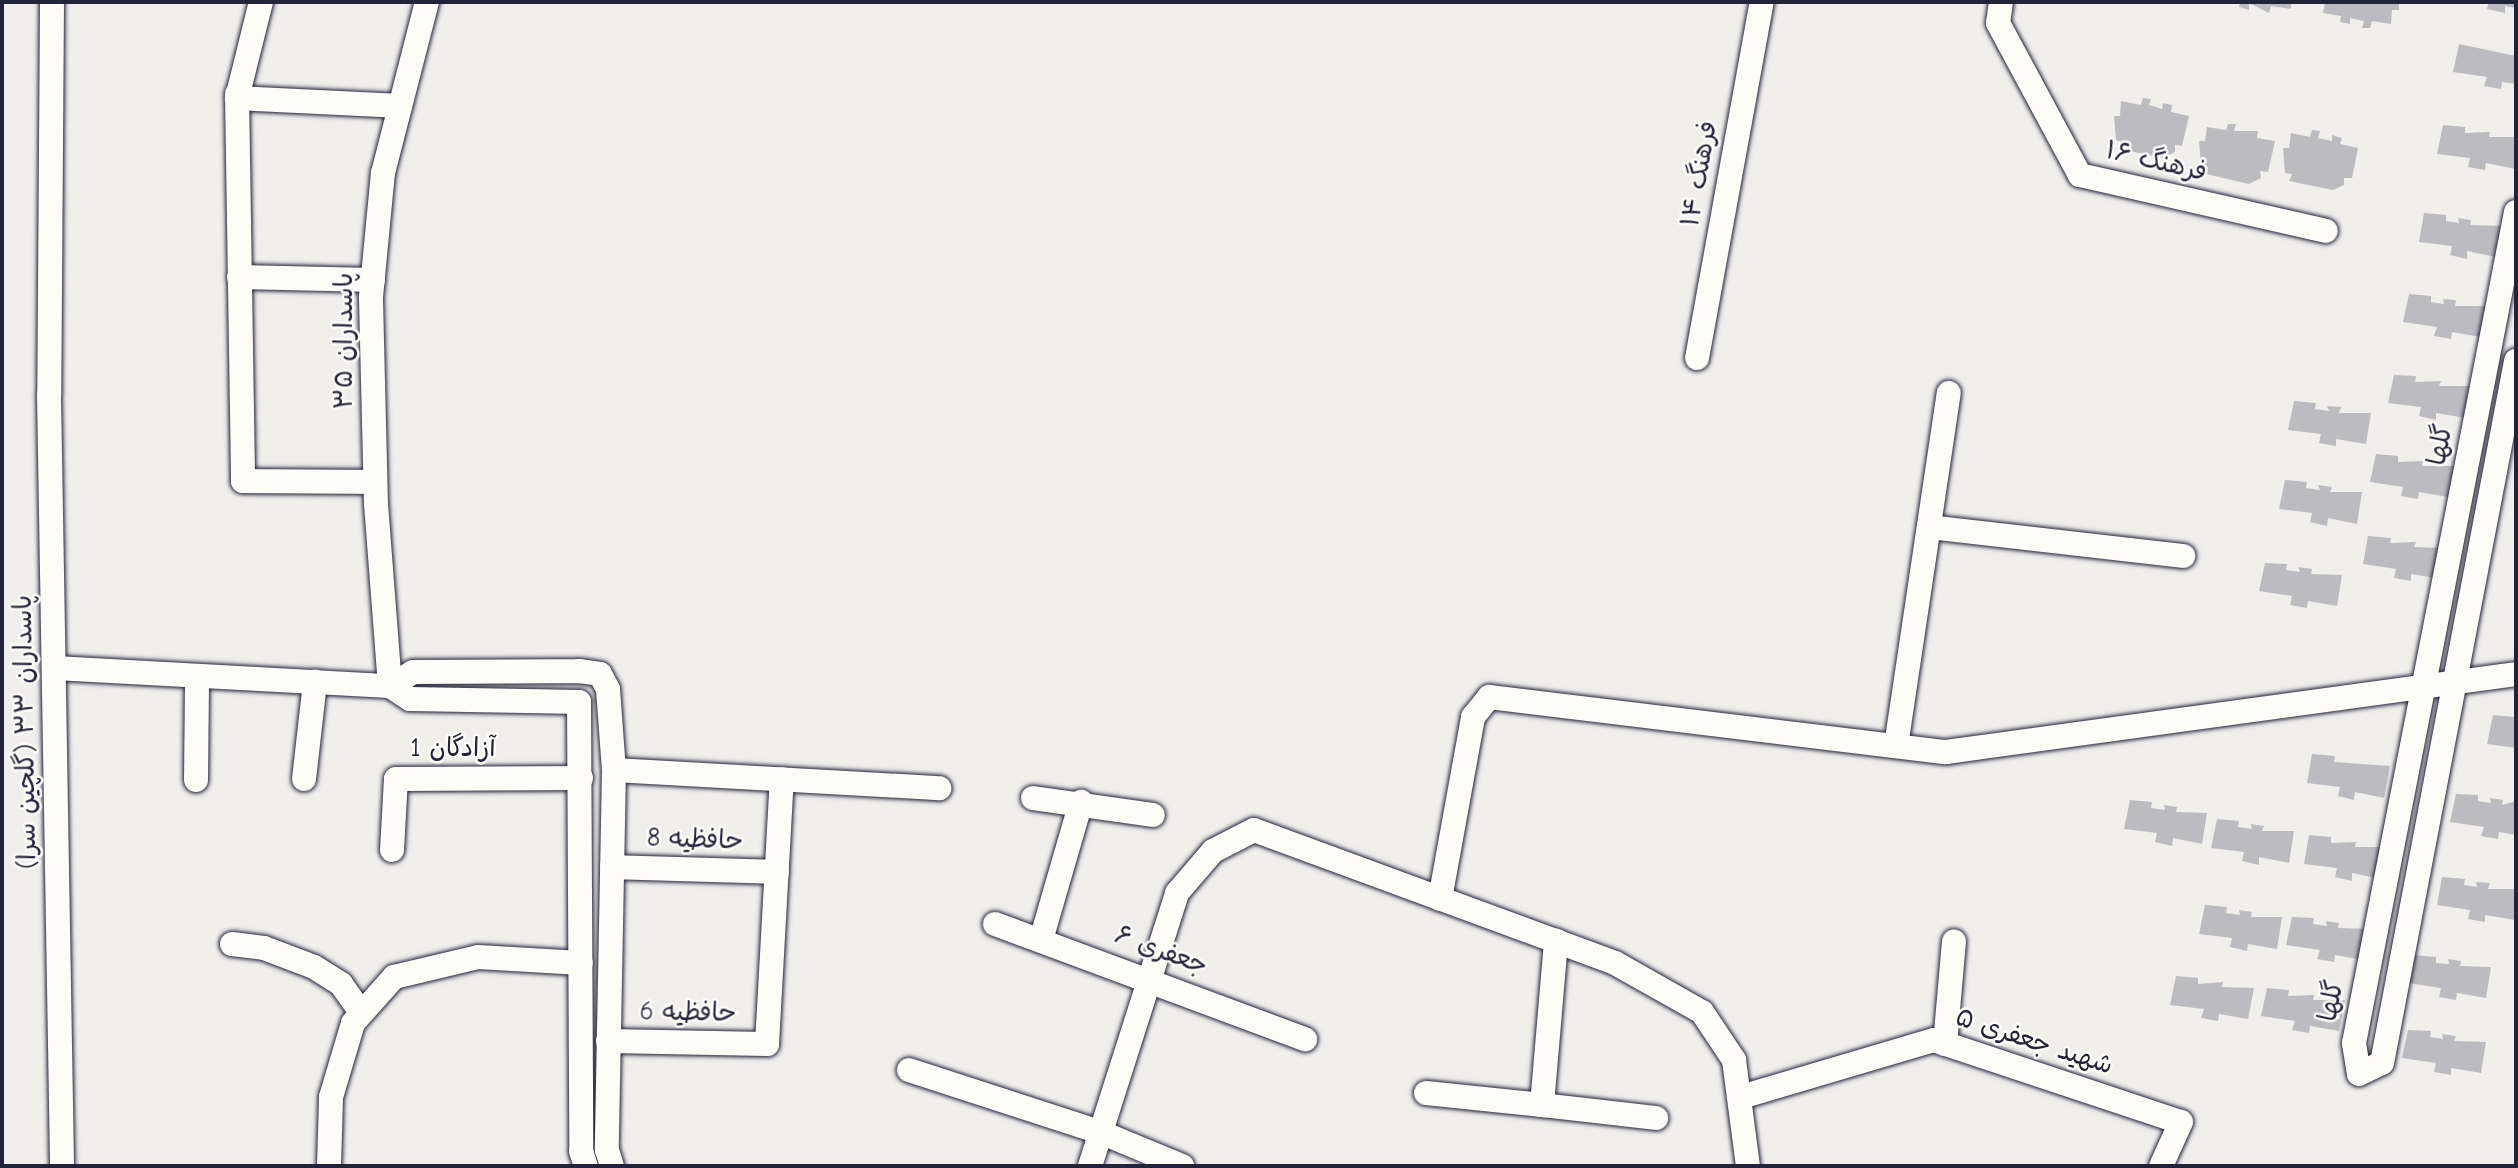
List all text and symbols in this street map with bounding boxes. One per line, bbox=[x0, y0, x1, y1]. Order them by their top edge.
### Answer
street label: فرهنگ ۱۴ bbox=[1675, 119, 1725, 229]
street label: فرهنگ ۱۶ bbox=[2102, 135, 2210, 189]
street label: پاسداران ۳۵ bbox=[329, 273, 361, 409]
street label: گلها bbox=[2422, 422, 2460, 468]
street label: پاسداران ۳۳ (گلچین سرا) bbox=[8, 595, 44, 869]
street label: آزادگان 1 bbox=[410, 733, 496, 765]
street label: حافظیه 8 bbox=[646, 823, 744, 857]
street label: جعفری ۶ bbox=[1110, 920, 1212, 982]
street label: گلها bbox=[2313, 978, 2351, 1024]
street label: حافظیه 6 bbox=[639, 997, 737, 1029]
street label: شهید جعفری ۵ bbox=[1951, 1002, 2117, 1082]

